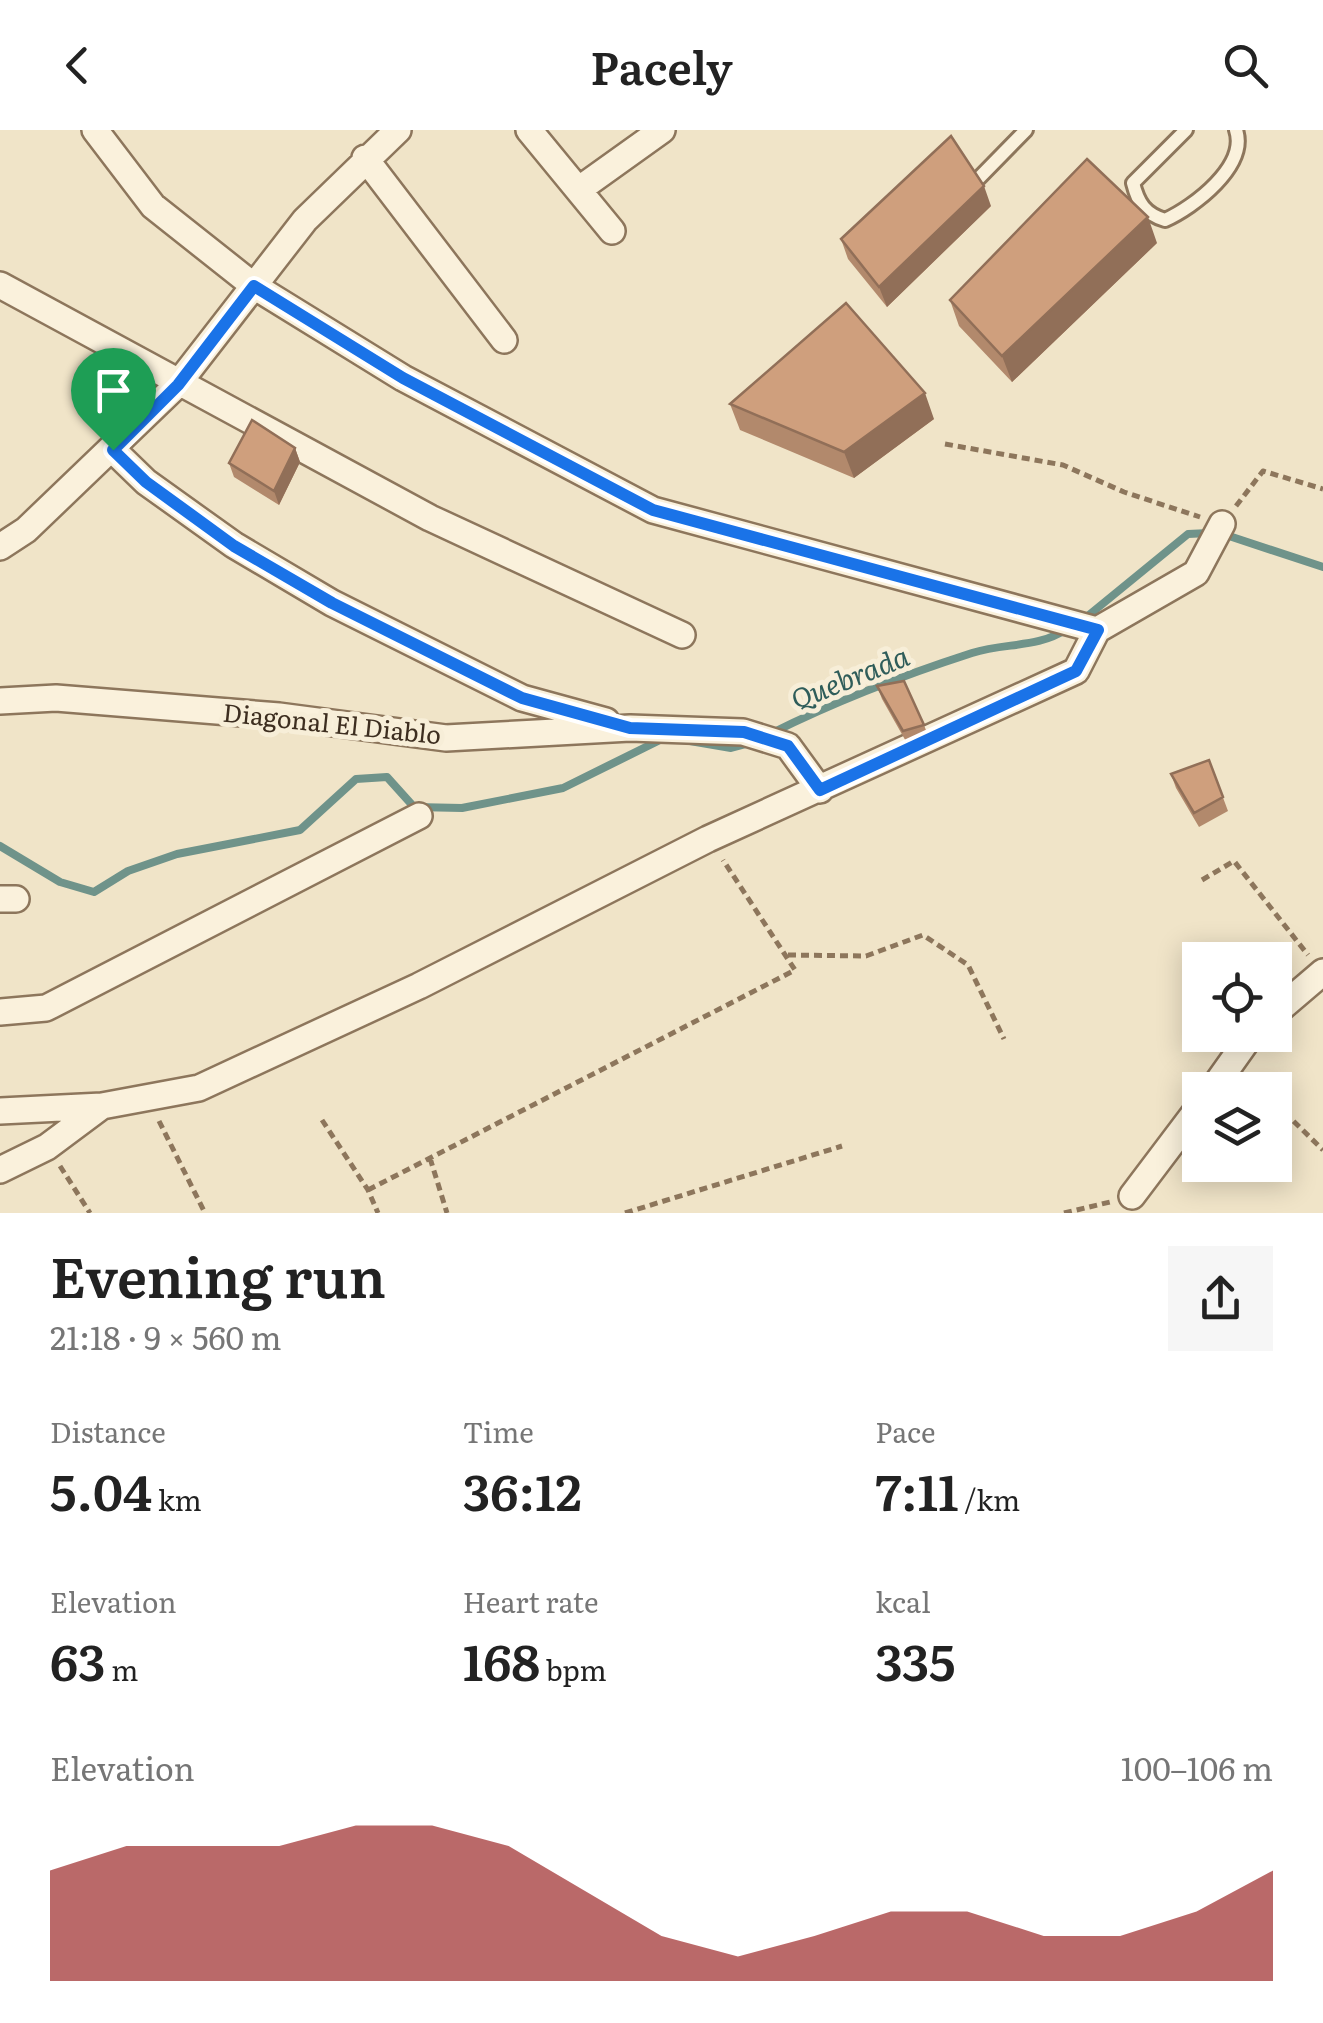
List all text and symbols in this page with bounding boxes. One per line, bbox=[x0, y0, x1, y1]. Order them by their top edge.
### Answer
text: Pacely bbox=[590, 32, 733, 99]
icon: back bbox=[50, 38, 105, 93]
icon: search bbox=[1218, 38, 1273, 93]
pin bbox=[71, 348, 156, 451]
icon: arrive bbox=[86, 363, 141, 418]
water label: Quebrada bbox=[784, 633, 915, 719]
street label: Diagonal El Diablo bbox=[221, 693, 443, 752]
map controls bbox=[1182, 942, 1292, 1182]
button: locate bbox=[1182, 942, 1292, 1052]
button: layers bbox=[1182, 1072, 1292, 1182]
text: Evening run bbox=[50, 1233, 386, 1315]
button: share bbox=[1168, 1246, 1273, 1351]
text: 21:18 · 9 × 560 m bbox=[50, 1312, 282, 1360]
text: Distance bbox=[50, 1410, 166, 1452]
text: Time bbox=[463, 1410, 534, 1452]
text: Pace bbox=[875, 1410, 935, 1452]
text: 5.04 bbox=[50, 1452, 152, 1526]
text: 36:12 bbox=[463, 1452, 582, 1526]
text: 7:11 bbox=[875, 1452, 959, 1526]
text: km bbox=[152, 1478, 202, 1520]
text: /km bbox=[959, 1478, 1020, 1520]
text: Elevation bbox=[50, 1580, 177, 1622]
text: Heart rate bbox=[463, 1580, 599, 1622]
text: kcal bbox=[875, 1580, 931, 1622]
text: 63 bbox=[50, 1622, 106, 1696]
text: 168 bbox=[463, 1622, 540, 1696]
text: 335 bbox=[875, 1622, 955, 1696]
text: m bbox=[106, 1648, 138, 1690]
text: bpm bbox=[540, 1648, 607, 1690]
text: Elevation bbox=[50, 1743, 195, 1791]
text: 100–106 m bbox=[1121, 1743, 1273, 1791]

